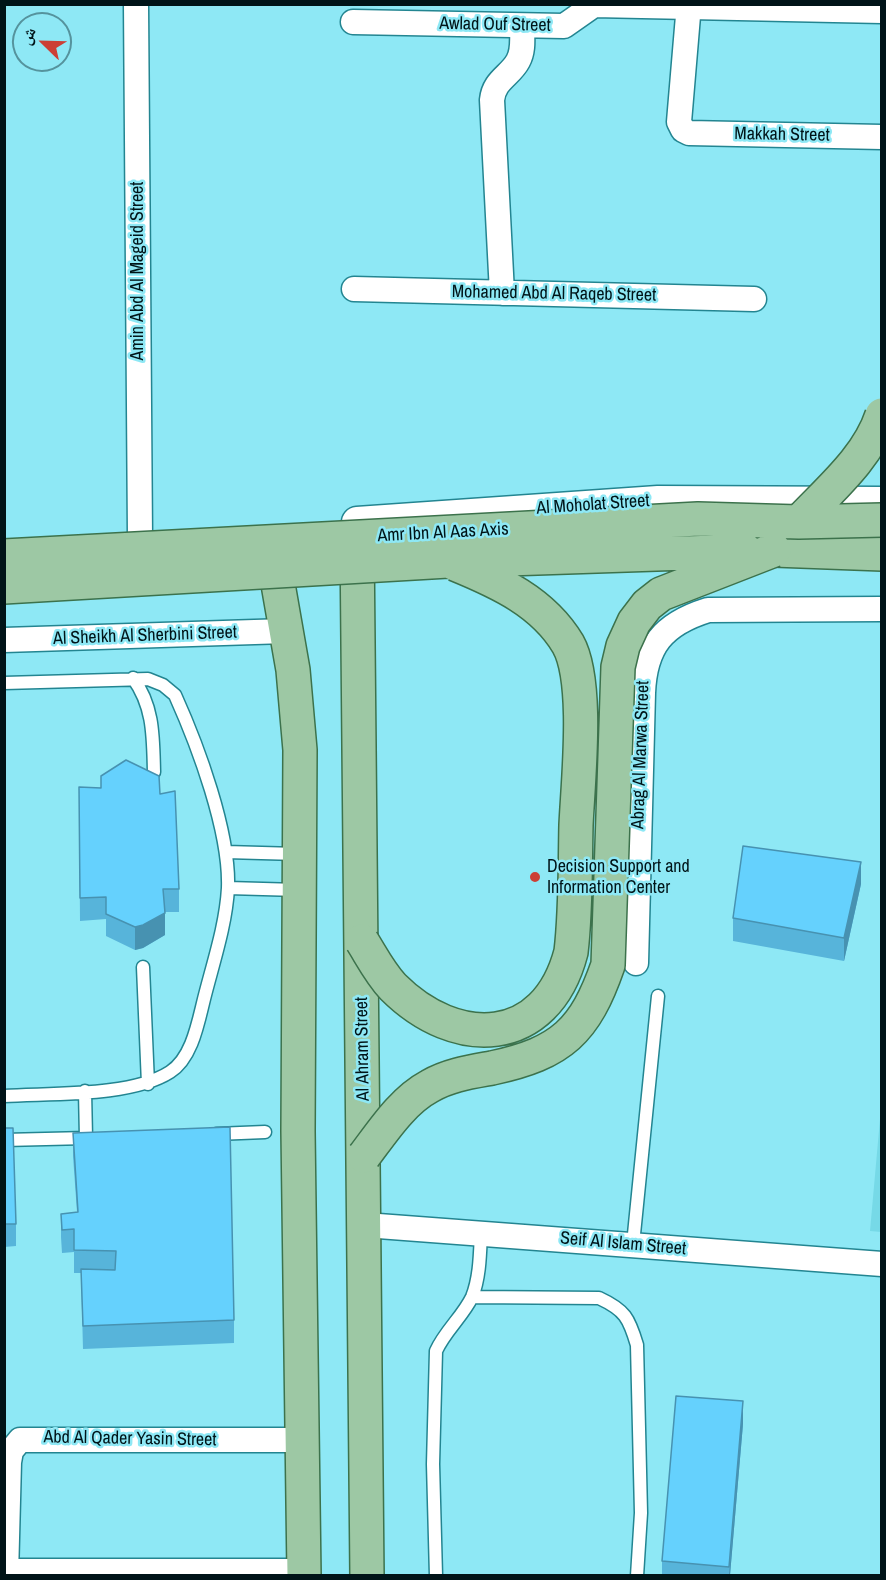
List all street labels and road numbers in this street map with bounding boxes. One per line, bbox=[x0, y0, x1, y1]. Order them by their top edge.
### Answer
street label: Awlad Ouf Street bbox=[439, 13, 551, 37]
street label: Makkah Street bbox=[734, 123, 830, 147]
street label: Amin Abd Al Mageid Street bbox=[127, 182, 149, 360]
street label: Mohamed Abd Al Raqeb Street bbox=[452, 281, 656, 307]
street label: Al Moholat Street bbox=[536, 490, 650, 520]
street label: Amr Ibn Al Aas Axis bbox=[377, 519, 509, 547]
street label: Al Sheikh Al Sherbini Street bbox=[53, 622, 237, 650]
street label: Abrag Al Marwa Street bbox=[628, 680, 654, 830]
street label: Al Ahram Street bbox=[351, 997, 375, 1101]
street label: Seif Al Islam Street bbox=[559, 1228, 687, 1260]
street label: Abd Al Qader Yasin Street bbox=[43, 1427, 217, 1451]

